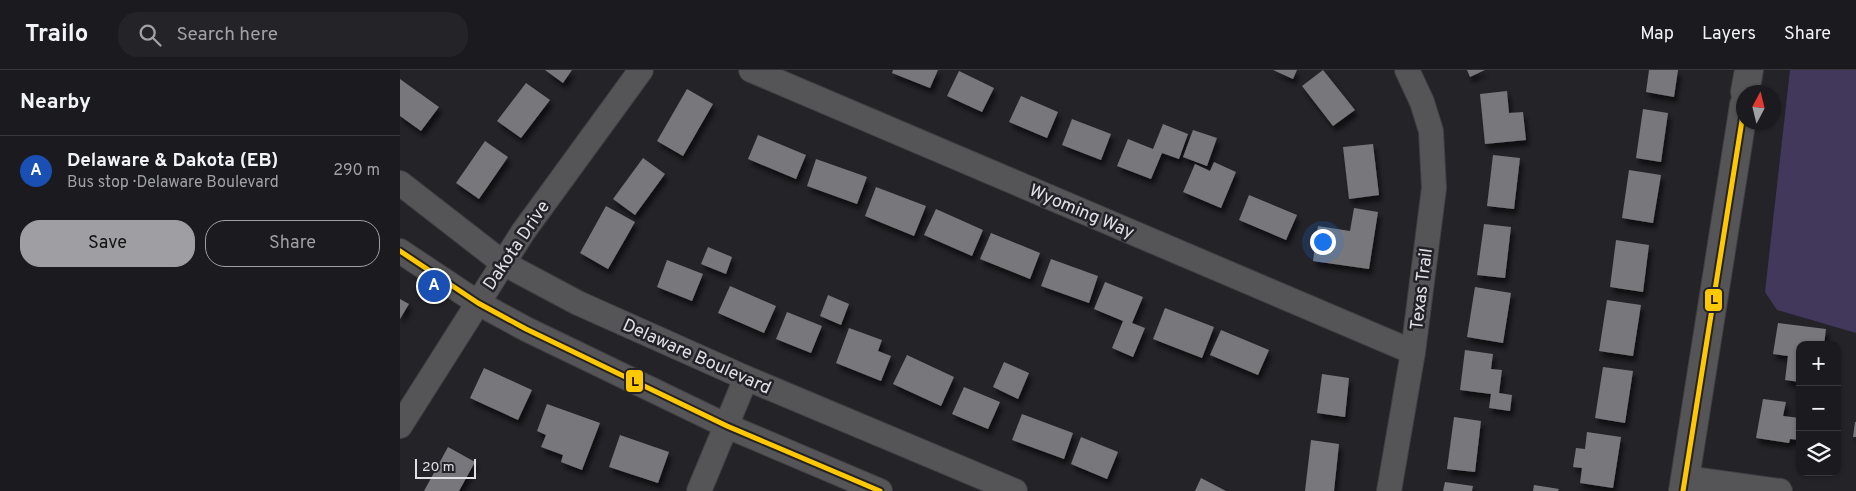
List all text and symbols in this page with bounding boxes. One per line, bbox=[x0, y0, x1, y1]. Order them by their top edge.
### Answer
search box bbox=[118, 12, 468, 57]
text: Trailo bbox=[25, 20, 88, 50]
icon: search bbox=[136, 21, 164, 49]
text: Search here bbox=[176, 23, 278, 47]
text: Map bbox=[1640, 23, 1674, 46]
text: Layers bbox=[1702, 23, 1756, 46]
text: Share bbox=[1784, 23, 1831, 46]
north arrow bbox=[1736, 85, 1781, 130]
text: Nearby bbox=[20, 89, 91, 116]
text: Delaware & Dakota (EB) bbox=[67, 149, 278, 173]
text: A bbox=[30, 161, 42, 181]
text: 290 m bbox=[333, 161, 380, 181]
text: Bus stop · Delaware Boulevard bbox=[67, 173, 279, 193]
street label: Wyoming Way bbox=[1025, 180, 1138, 245]
street label: Dakota Drive bbox=[479, 197, 556, 295]
button: Save bbox=[20, 220, 195, 267]
button: Share bbox=[205, 220, 380, 267]
your location bbox=[1310, 229, 1336, 255]
street label: Texas Trail bbox=[1406, 247, 1439, 332]
pin: A bbox=[418, 267, 450, 305]
line badge: L bbox=[1704, 288, 1723, 312]
text: L bbox=[1710, 292, 1718, 309]
street label: Delaware Boulevard bbox=[619, 314, 774, 400]
map controls bbox=[1796, 341, 1841, 476]
button: + bbox=[1796, 341, 1841, 386]
line badge: L bbox=[625, 369, 644, 393]
text: L bbox=[631, 374, 639, 391]
button: − bbox=[1796, 386, 1841, 431]
button: layers bbox=[1796, 431, 1841, 476]
scale bar bbox=[415, 456, 476, 479]
text: 20 m bbox=[422, 459, 455, 476]

